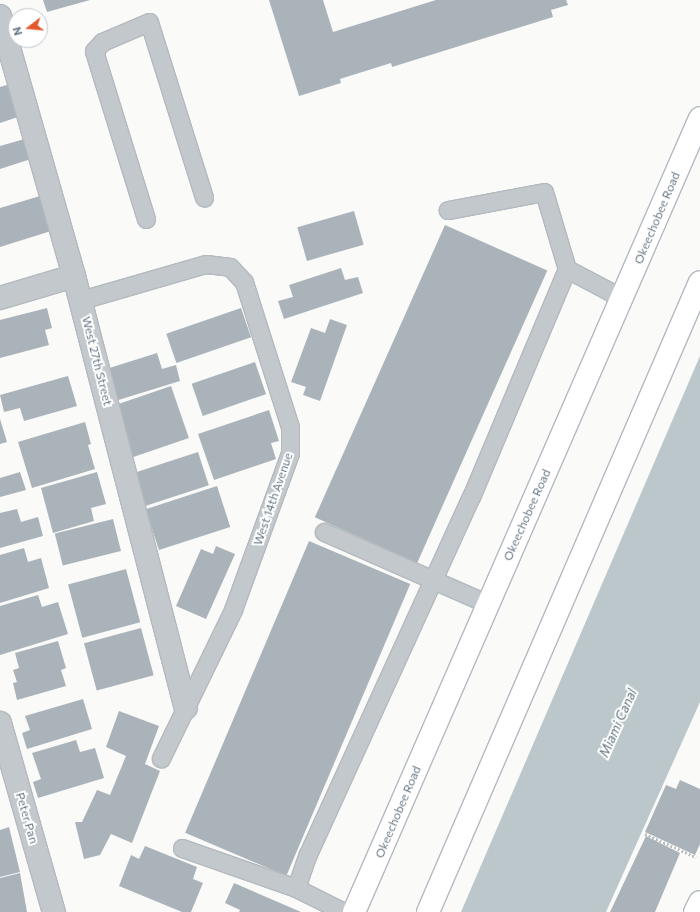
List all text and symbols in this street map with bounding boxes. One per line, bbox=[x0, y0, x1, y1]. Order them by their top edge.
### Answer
north arrow bbox=[8, 8, 48, 48]
text: N bbox=[10, 25, 24, 37]
street label: Okeechobee Road bbox=[631, 170, 683, 266]
street label: West 27th Street bbox=[79, 315, 115, 407]
street label: West 14th Avenue bbox=[250, 451, 296, 547]
street label: Okeechobee Road bbox=[500, 467, 554, 563]
water label: Miami Canal bbox=[596, 686, 640, 760]
street label: Okeechobee Road bbox=[372, 764, 424, 860]
street label: Peter Pan bbox=[13, 791, 41, 845]

